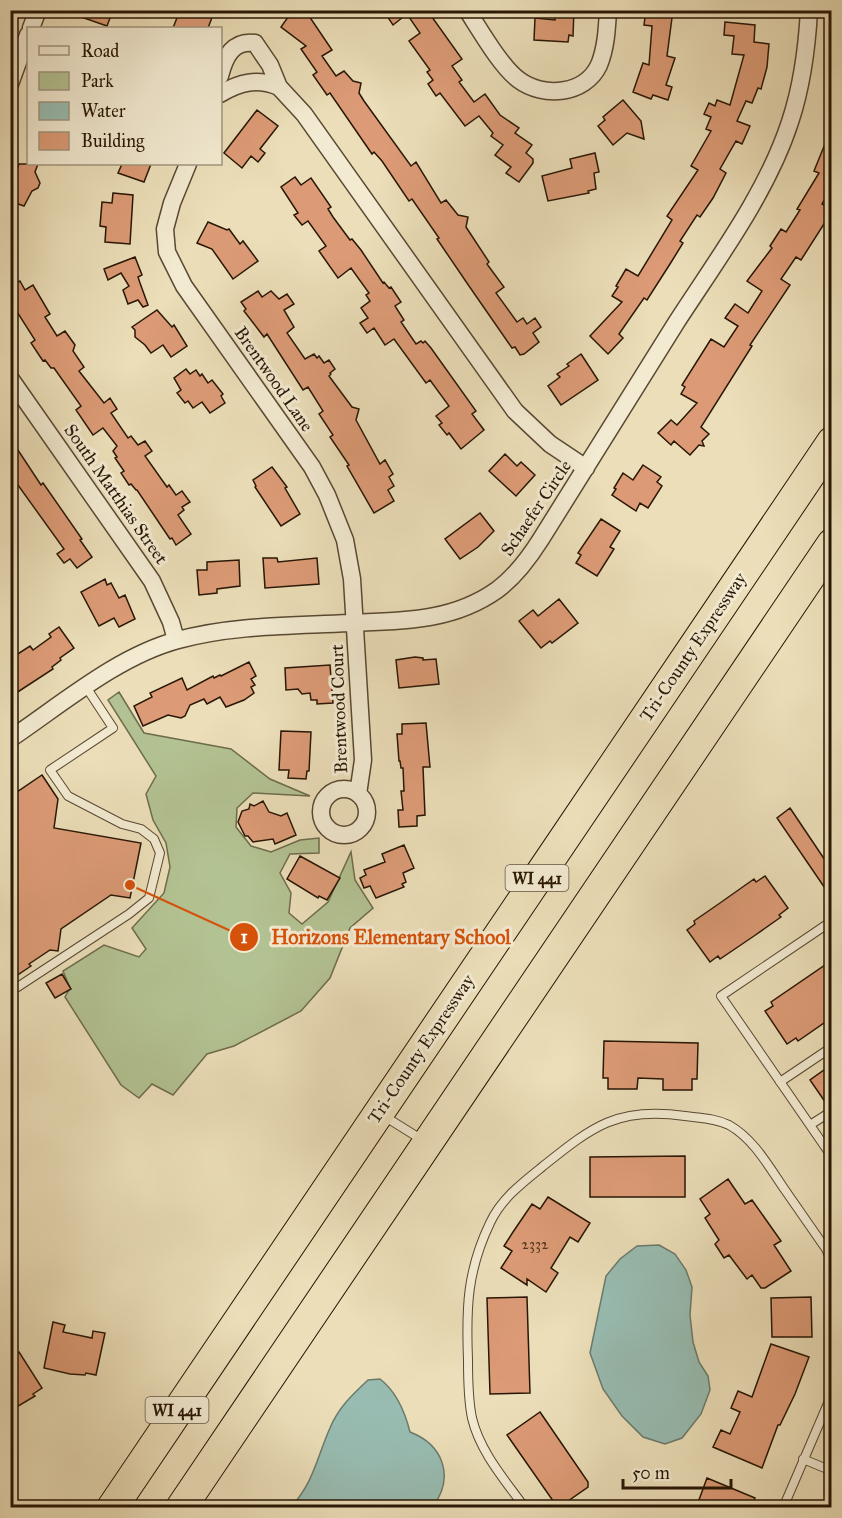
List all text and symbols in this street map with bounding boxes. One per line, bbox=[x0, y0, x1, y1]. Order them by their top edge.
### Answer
legend bbox=[27, 27, 222, 165]
text: Road bbox=[81, 40, 119, 62]
text: Park bbox=[81, 70, 114, 92]
text: Water bbox=[81, 100, 126, 122]
text: Building bbox=[81, 130, 145, 153]
street label: Brentwood Lane bbox=[230, 322, 318, 436]
street label: South Matthias Street bbox=[59, 420, 173, 569]
street label: Schaefer Circle bbox=[496, 456, 576, 560]
street label: Tri-County Expressway bbox=[635, 568, 751, 726]
street label: Brentwood Court bbox=[326, 643, 352, 774]
road number: WI 441 bbox=[506, 865, 568, 891]
callout: Horizons Elementary School bbox=[229, 918, 522, 956]
text: Horizons Elementary School bbox=[271, 925, 511, 950]
text: 1 bbox=[240, 926, 248, 948]
street label: Tri-County Expressway bbox=[363, 970, 479, 1128]
house number: 2332 bbox=[522, 1235, 549, 1253]
road number: WI 441 bbox=[146, 1397, 208, 1423]
scale bar bbox=[623, 1452, 731, 1490]
text: 50 m bbox=[632, 1462, 670, 1484]

